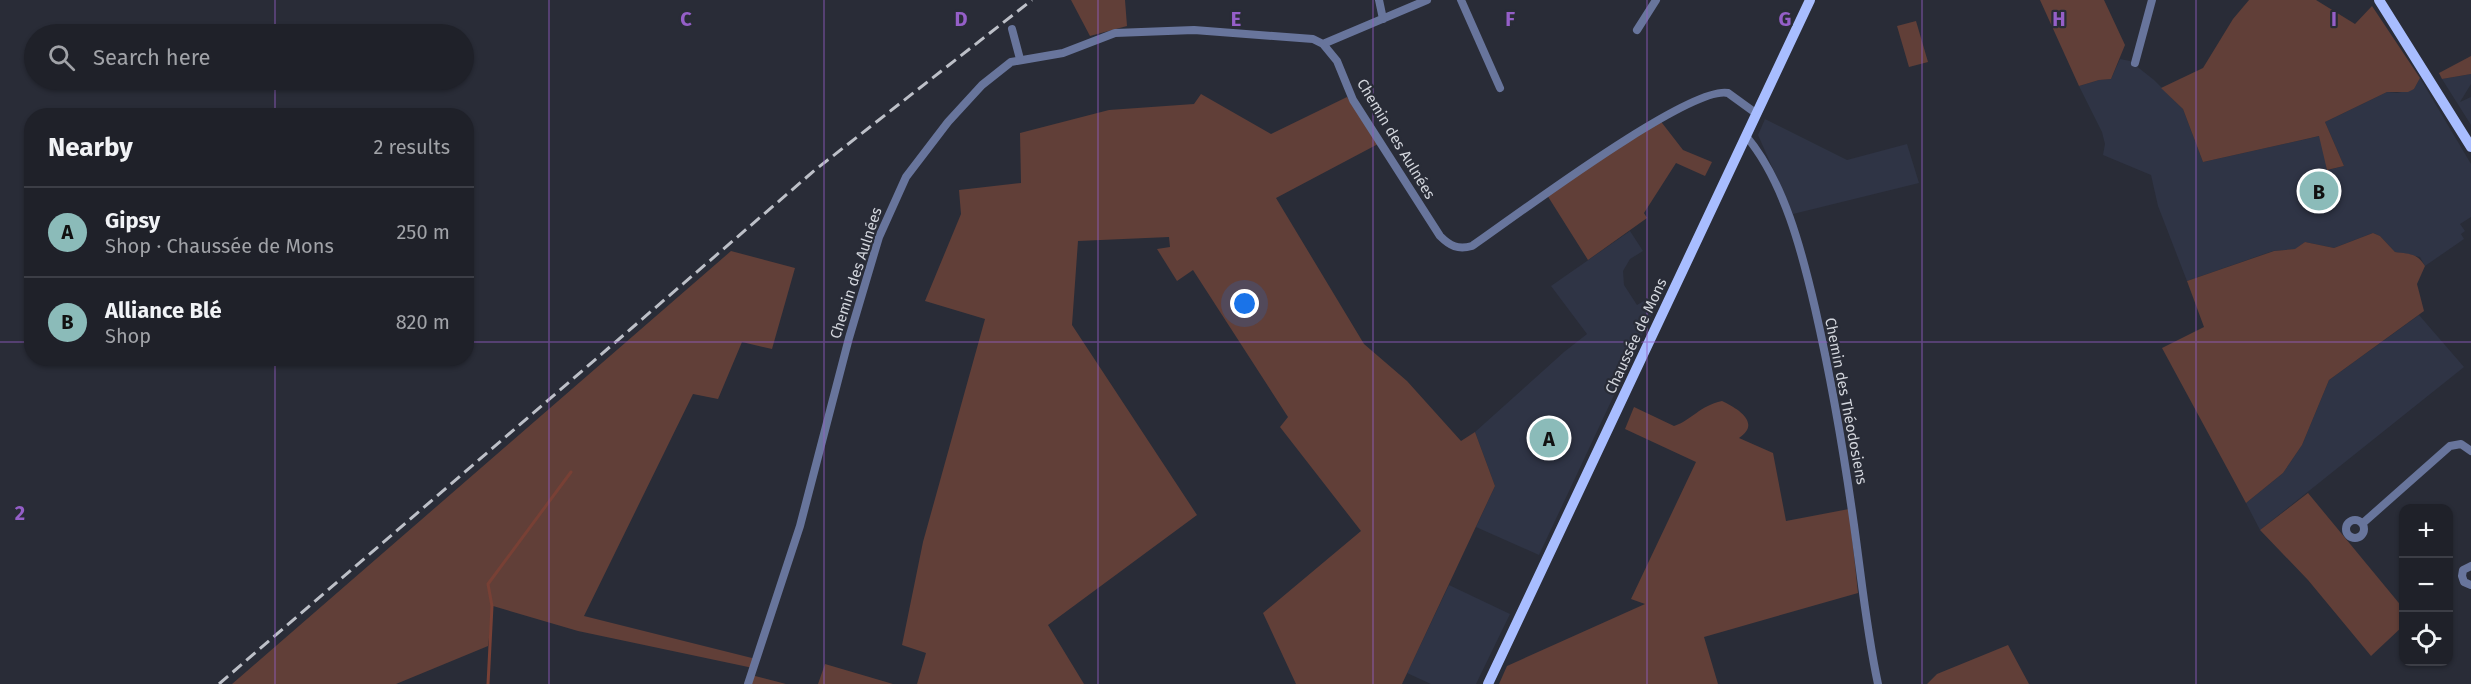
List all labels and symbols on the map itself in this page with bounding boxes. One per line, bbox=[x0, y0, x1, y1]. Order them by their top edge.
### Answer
text: C bbox=[680, 7, 692, 31]
text: D bbox=[954, 7, 968, 31]
text: E bbox=[1231, 7, 1241, 31]
text: F bbox=[1505, 7, 1515, 31]
text: G bbox=[1779, 7, 1791, 31]
text: H bbox=[2052, 7, 2066, 31]
text: I bbox=[2331, 7, 2337, 31]
street label: Chemin des Aulnées bbox=[1353, 76, 1439, 202]
pin: B bbox=[2300, 168, 2338, 213]
street label: Chemin des Aulnées bbox=[826, 205, 886, 341]
street label: Chaussée de Mons bbox=[1601, 275, 1671, 397]
your location bbox=[1230, 289, 1259, 318]
street label: Chemin des Théodosiens bbox=[1821, 316, 1871, 486]
pin: A bbox=[1530, 416, 1568, 460]
text: 2 bbox=[15, 501, 25, 525]

